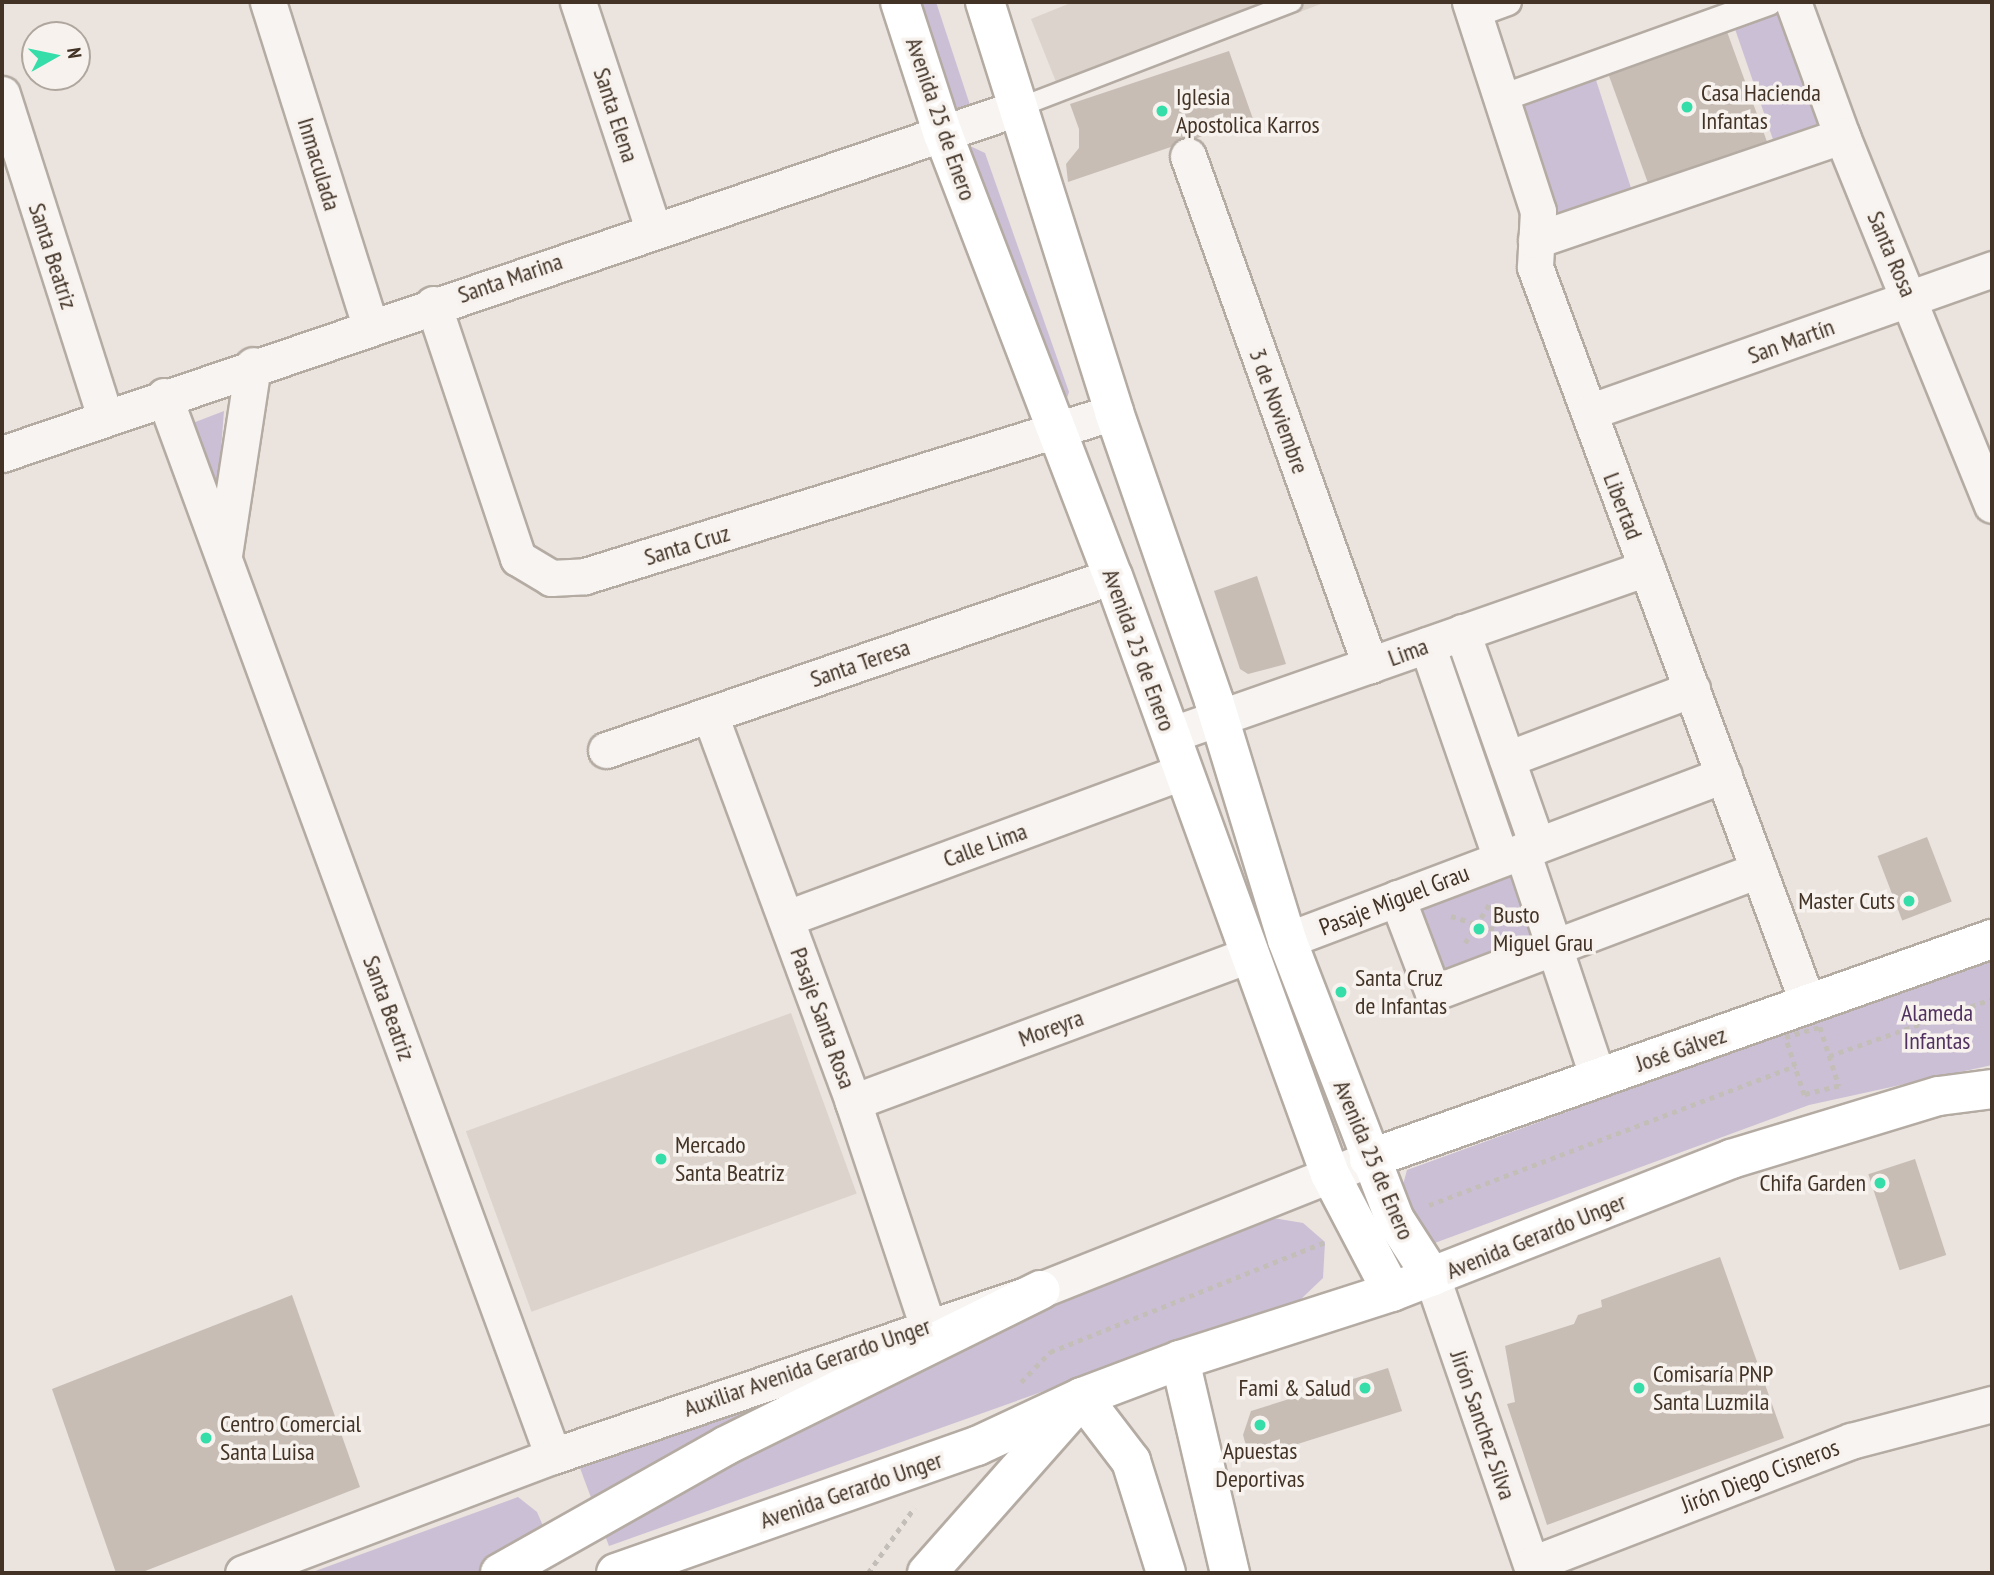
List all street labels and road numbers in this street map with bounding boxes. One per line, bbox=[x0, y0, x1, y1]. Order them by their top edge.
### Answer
street label: Avenida 25 de Enero bbox=[900, 34, 982, 204]
street label: Santa Elena bbox=[587, 64, 645, 166]
street label: Inmaculada bbox=[291, 114, 347, 214]
street label: Santa Beatriz bbox=[22, 199, 84, 313]
street label: Santa Rosa bbox=[1861, 207, 1923, 301]
street label: Santa Marina bbox=[454, 247, 566, 309]
street label: San Martín bbox=[1744, 312, 1838, 370]
street label: 3 de Noviembre bbox=[1243, 344, 1315, 478]
street label: Libertad bbox=[1597, 469, 1649, 543]
street label: Santa Cruz bbox=[641, 518, 733, 572]
street label: Avenida 25 de Enero bbox=[1096, 565, 1182, 735]
street label: Santa Teresa bbox=[806, 632, 914, 694]
street label: Lima bbox=[1384, 632, 1432, 672]
street label: Calle Lima bbox=[939, 817, 1031, 873]
street label: Pasaje Miguel Grau bbox=[1315, 858, 1473, 942]
street label: Pasaje Santa Rosa bbox=[784, 944, 862, 1092]
street label: Santa Beatriz bbox=[357, 952, 421, 1064]
street label: Moreyra bbox=[1015, 1003, 1087, 1053]
street label: José Gálvez bbox=[1632, 1020, 1730, 1078]
street label: Avenida 25 de Enero bbox=[1327, 1076, 1421, 1244]
street label: Avenida Gerardo Unger bbox=[1442, 1187, 1630, 1285]
street label: Auxiliar Avenida Gerardo Unger bbox=[679, 1311, 935, 1423]
street label: Jirón Sanchez Silva bbox=[1444, 1346, 1522, 1504]
street label: Jirón Diego Cisneros bbox=[1677, 1433, 1843, 1519]
street label: Avenida Gerardo Unger bbox=[756, 1445, 946, 1535]

